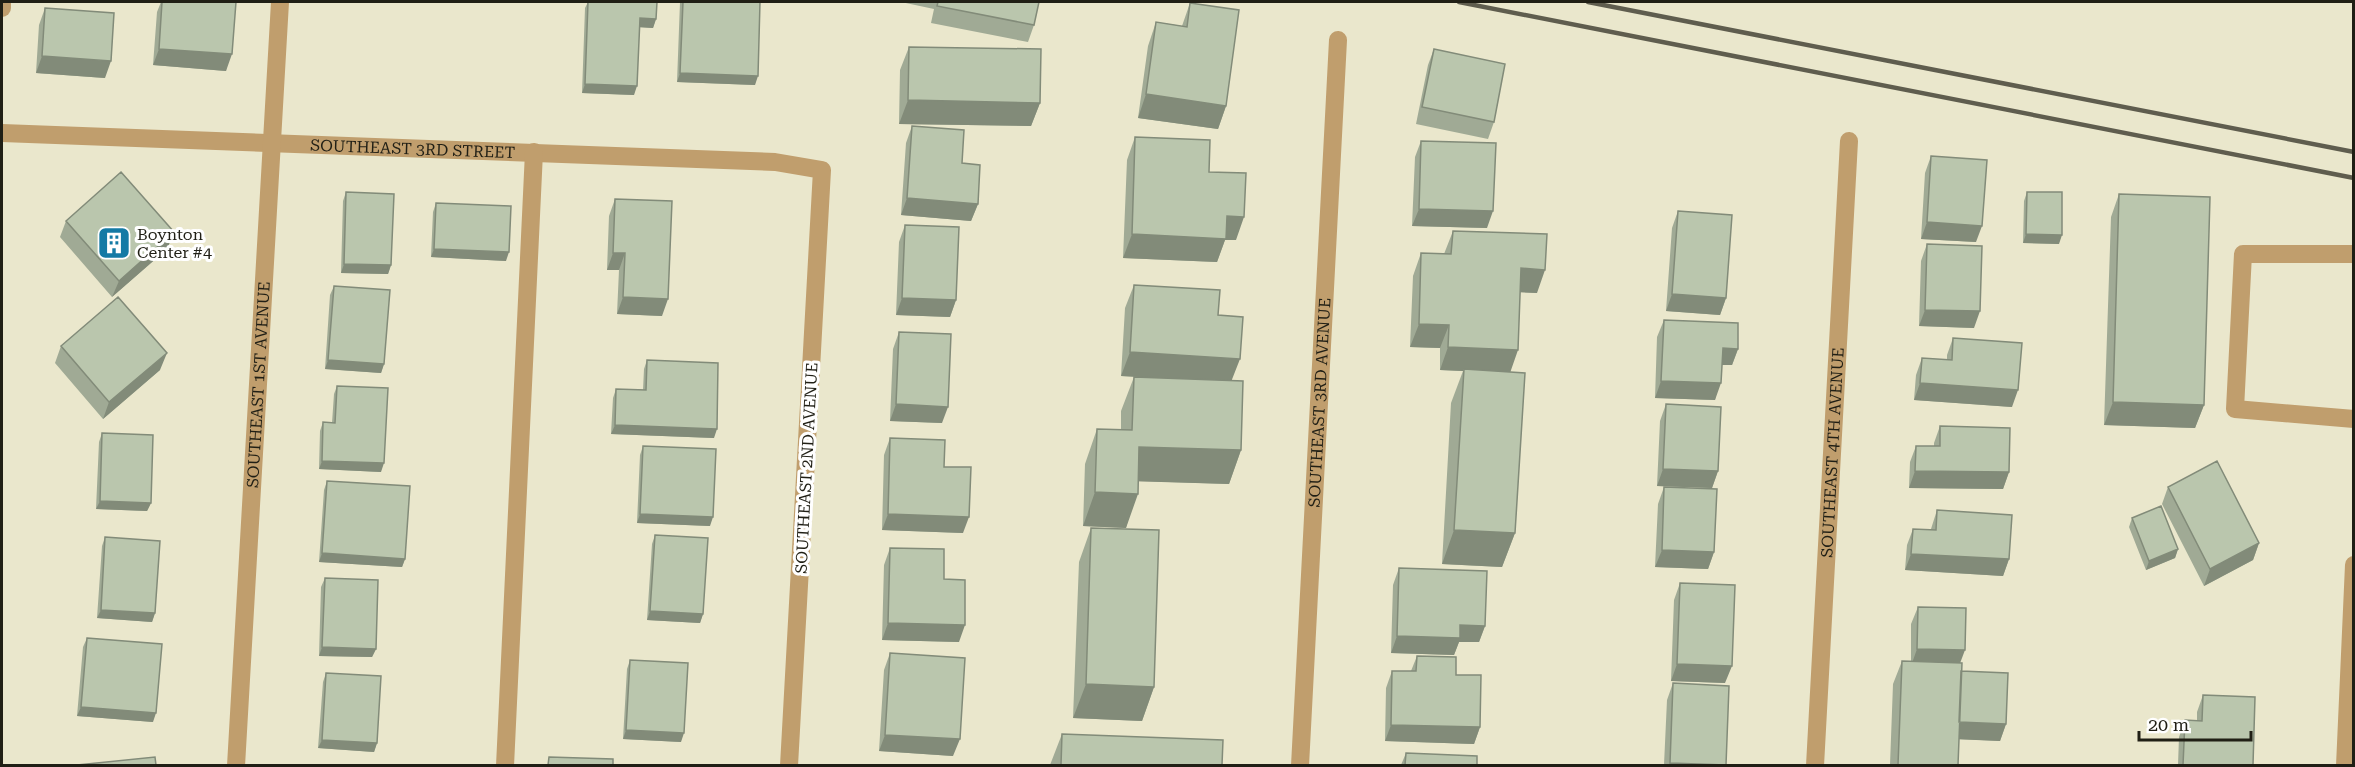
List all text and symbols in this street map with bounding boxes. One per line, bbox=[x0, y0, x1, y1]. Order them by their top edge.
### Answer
street label: SOUTHEAST 3RD STREET bbox=[310, 136, 516, 162]
building icon: Boynton Center #4 bbox=[96, 225, 132, 261]
place label: Boynton Center #4 bbox=[137, 225, 212, 262]
street label: SOUTHEAST 1ST AVENUE bbox=[243, 281, 274, 488]
street label: SOUTHEAST 3RD AVENUE bbox=[1305, 297, 1334, 508]
street label: SOUTHEAST 4TH AVENUE bbox=[1817, 347, 1848, 558]
street label: SOUTHEAST 2ND AVENUE bbox=[791, 362, 822, 574]
scale bar bbox=[2139, 704, 2252, 742]
text: 20 m bbox=[2148, 714, 2189, 735]

